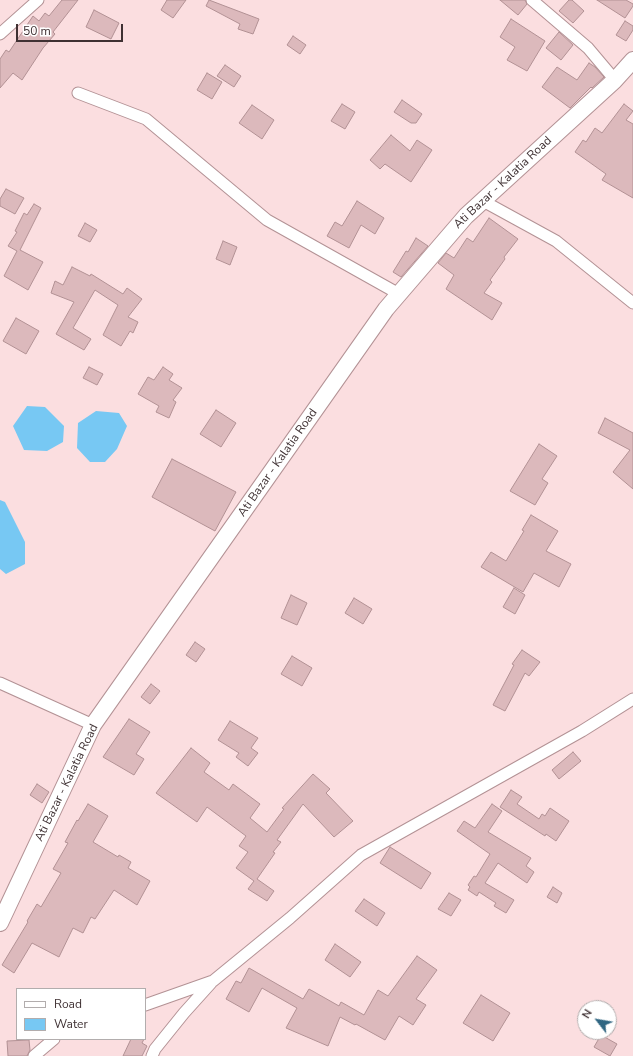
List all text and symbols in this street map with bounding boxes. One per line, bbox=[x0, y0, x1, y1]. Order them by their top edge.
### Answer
scale bar bbox=[18, 16, 125, 42]
text: 50 m bbox=[23, 23, 51, 39]
street label: Ati Bazar - Kalatia Road bbox=[451, 134, 555, 232]
street label: Ati Bazar - Kalatia Road bbox=[235, 406, 321, 520]
street label: Ati Bazar - Kalatia Road bbox=[32, 722, 102, 844]
legend bbox=[16, 988, 146, 1040]
text: Road bbox=[54, 996, 82, 1012]
north arrow bbox=[577, 1000, 617, 1040]
text: N bbox=[579, 1007, 596, 1021]
text: Water bbox=[54, 1016, 88, 1032]

